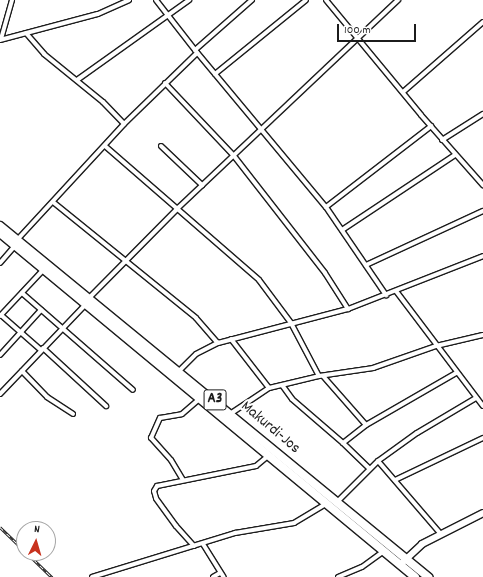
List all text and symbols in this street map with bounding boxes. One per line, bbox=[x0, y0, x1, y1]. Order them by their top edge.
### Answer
scale bar bbox=[339, 16, 418, 42]
text: 100 m bbox=[344, 22, 371, 39]
road number: A3 bbox=[203, 387, 227, 413]
street label: Makurdi-Jos bbox=[236, 398, 304, 458]
north arrow bbox=[16, 521, 56, 561]
text: N bbox=[34, 522, 40, 538]

